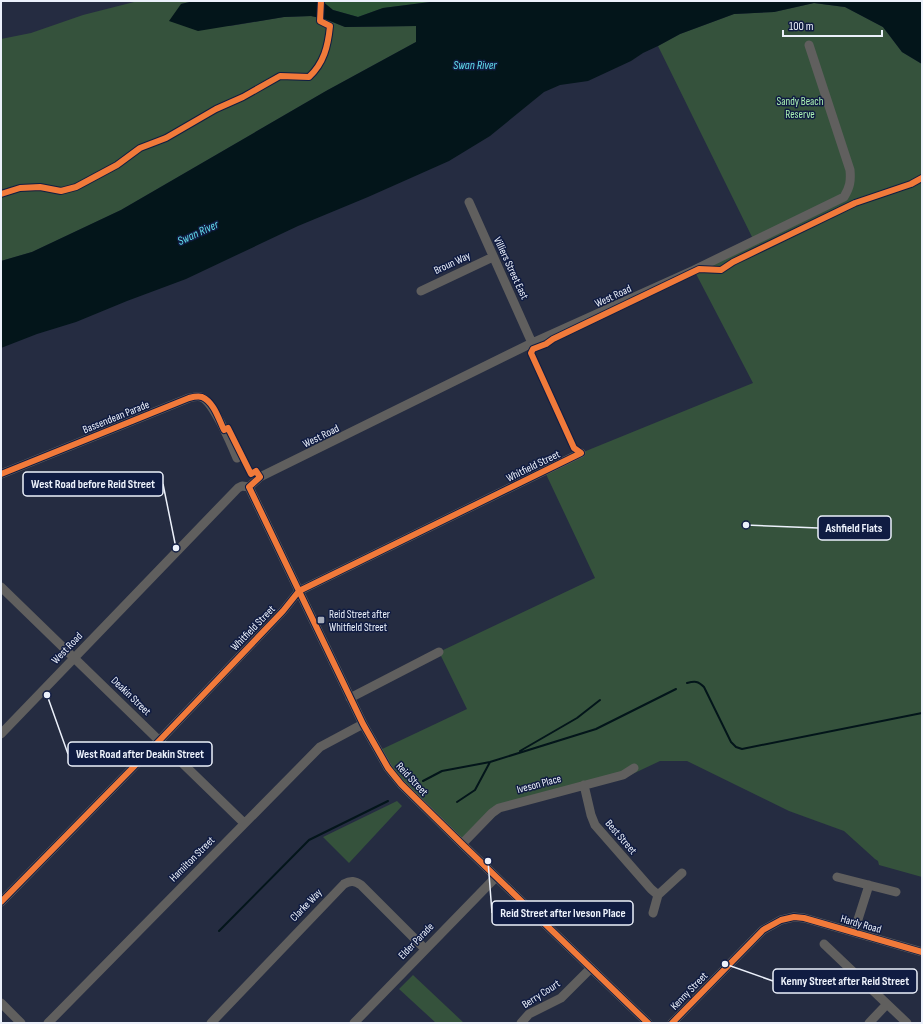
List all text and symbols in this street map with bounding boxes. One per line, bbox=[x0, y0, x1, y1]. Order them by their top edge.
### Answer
scale bar bbox=[783, 12, 882, 38]
text: 100 m bbox=[789, 19, 814, 34]
water label: Swan River bbox=[453, 58, 497, 73]
park label: Sandy Beach Reserve bbox=[777, 95, 824, 121]
water label: Swan River bbox=[175, 217, 221, 249]
street label: Villiers Street East bbox=[491, 235, 531, 302]
street label: Broun Way bbox=[432, 249, 473, 277]
street label: West Road bbox=[593, 282, 634, 310]
street label: Bassendean Parade bbox=[81, 398, 151, 436]
street label: West Road bbox=[301, 421, 342, 450]
street label: Whitfield Street bbox=[504, 447, 563, 485]
callout: West Road before Reid Street bbox=[23, 472, 163, 496]
text: West Road before Reid Street bbox=[31, 477, 155, 492]
callout: Ashfield Flats bbox=[818, 516, 891, 540]
text: Ashfield Flats bbox=[825, 521, 883, 536]
street label: Whitfield Street bbox=[228, 602, 278, 653]
place label: Reid Street after Whitfield Street bbox=[329, 608, 390, 634]
marker: Reid Street after Whitfield Street bbox=[316, 615, 326, 625]
street label: West Road bbox=[49, 629, 85, 666]
street label: Deakin Street bbox=[109, 674, 154, 718]
callout: West Road after Deakin Street bbox=[68, 742, 212, 766]
text: West Road after Deakin Street bbox=[76, 747, 204, 762]
street label: Reid Street bbox=[393, 760, 431, 799]
street label: Iveson Place bbox=[515, 772, 563, 796]
street label: Best Street bbox=[602, 817, 640, 857]
street label: Hamilton Street bbox=[167, 833, 218, 884]
street label: Clarke Way bbox=[287, 885, 325, 924]
callout: Reid Street after Iveson Place bbox=[492, 901, 633, 925]
text: Reid Street after Iveson Place bbox=[500, 906, 626, 921]
street label: Hardy Road bbox=[839, 912, 883, 936]
street label: Elder Parade bbox=[396, 920, 436, 962]
street label: Kenny Street bbox=[668, 969, 711, 1013]
callout: Kenny Street after Reid Street bbox=[773, 969, 917, 993]
text: Kenny Street after Reid Street bbox=[781, 974, 909, 989]
street label: Berry Court bbox=[520, 977, 563, 1011]

